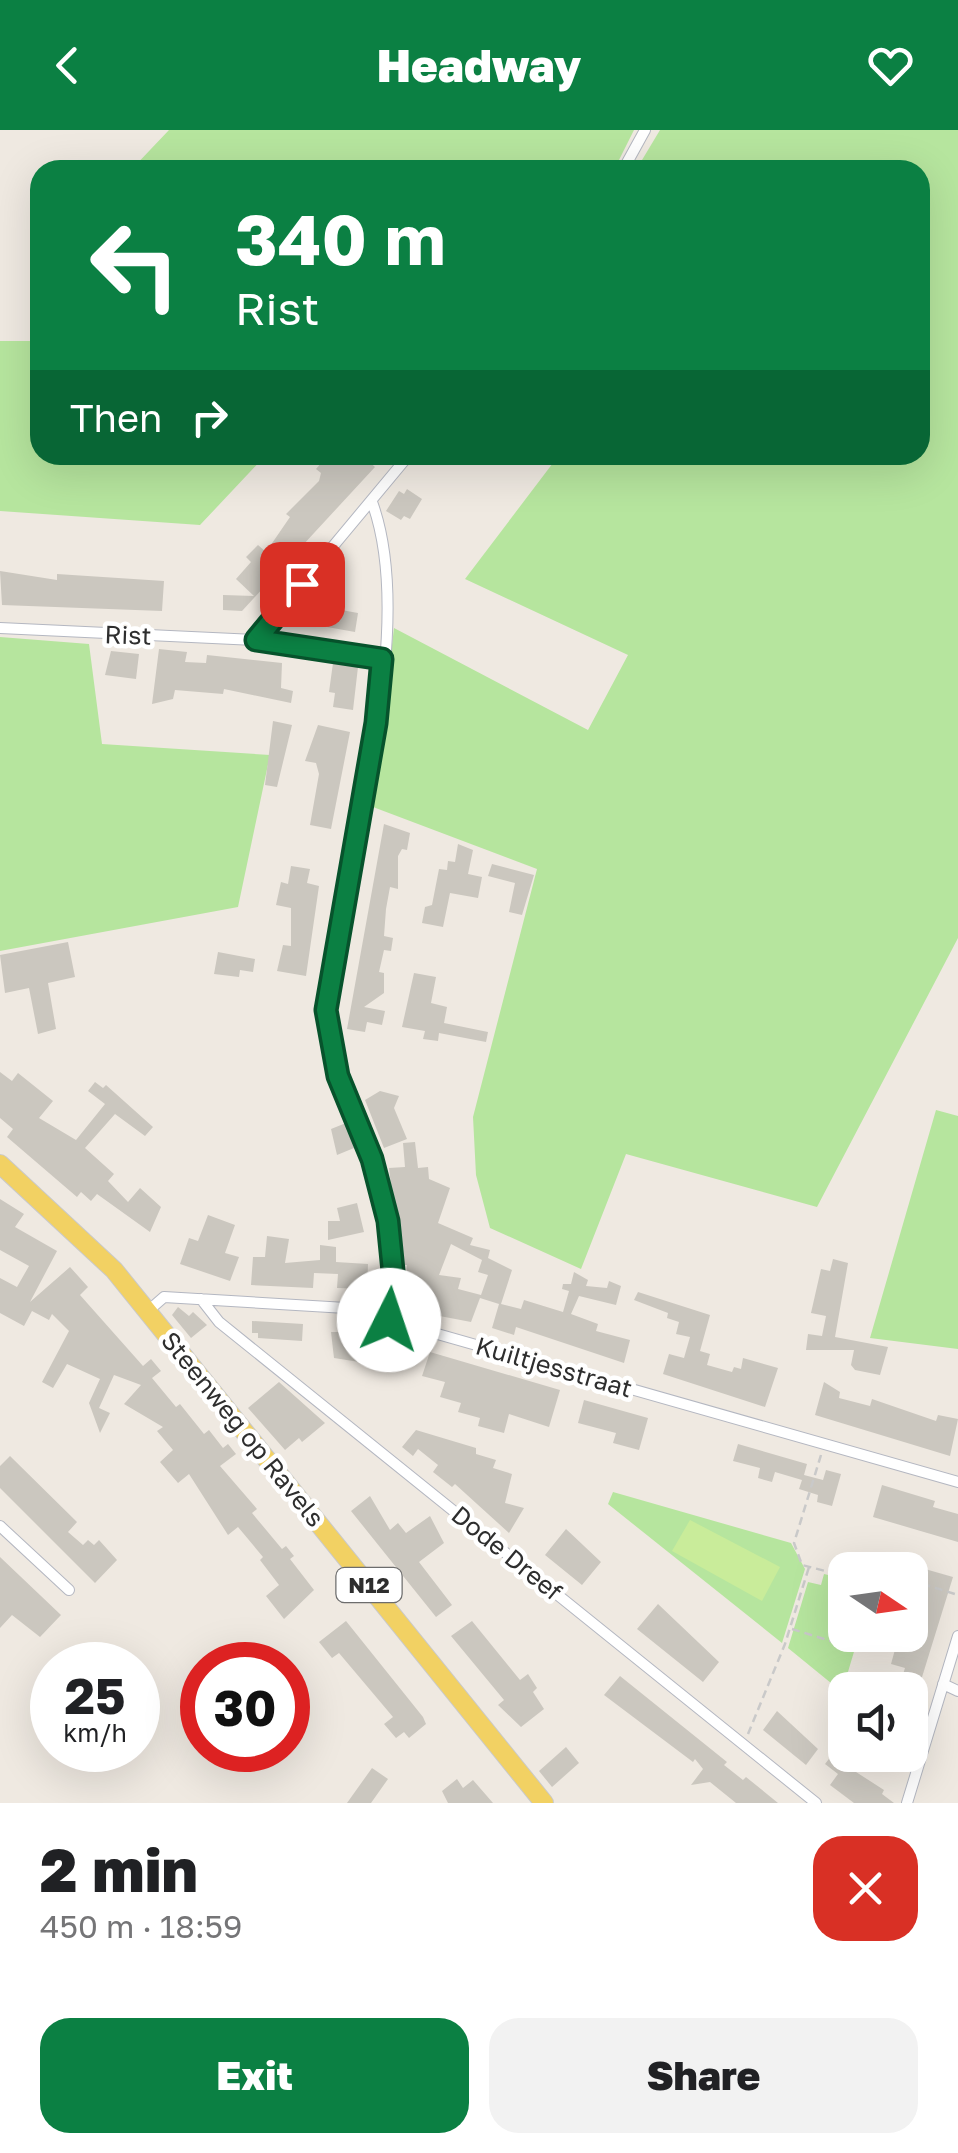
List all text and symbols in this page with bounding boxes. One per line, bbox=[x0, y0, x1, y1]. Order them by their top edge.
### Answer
icon: back bbox=[40, 38, 95, 93]
text: Headway bbox=[377, 38, 581, 92]
icon: heart bbox=[863, 38, 918, 93]
text: 340 m bbox=[235, 196, 446, 280]
icon: left bbox=[70, 200, 200, 330]
text: Rist bbox=[235, 281, 320, 335]
icon: right bbox=[182, 390, 237, 445]
text: Then bbox=[70, 395, 162, 440]
pin bbox=[260, 542, 345, 627]
icon: arrive bbox=[275, 557, 330, 612]
street label: Rist bbox=[104, 618, 152, 651]
position arrow bbox=[337, 1268, 441, 1372]
street label: Steenweg op Ravels bbox=[155, 1325, 332, 1532]
street label: Kuiltjesstraat bbox=[472, 1329, 636, 1404]
street label: Dode Dreef bbox=[446, 1499, 569, 1607]
north arrow bbox=[828, 1552, 928, 1652]
map controls bbox=[828, 1552, 928, 1772]
road number: N12 bbox=[336, 1568, 402, 1602]
speed limit sign: 30 bbox=[180, 1642, 310, 1772]
text: 25 bbox=[64, 1665, 125, 1725]
button: sound bbox=[828, 1672, 928, 1772]
text: km/h bbox=[63, 1717, 127, 1748]
text: 2 min bbox=[40, 1833, 198, 1905]
button: close bbox=[813, 1836, 918, 1941]
text: 450 m · 18:59 bbox=[40, 1907, 242, 1945]
button: Exit bbox=[40, 2018, 469, 2133]
button: Share bbox=[489, 2018, 918, 2133]

